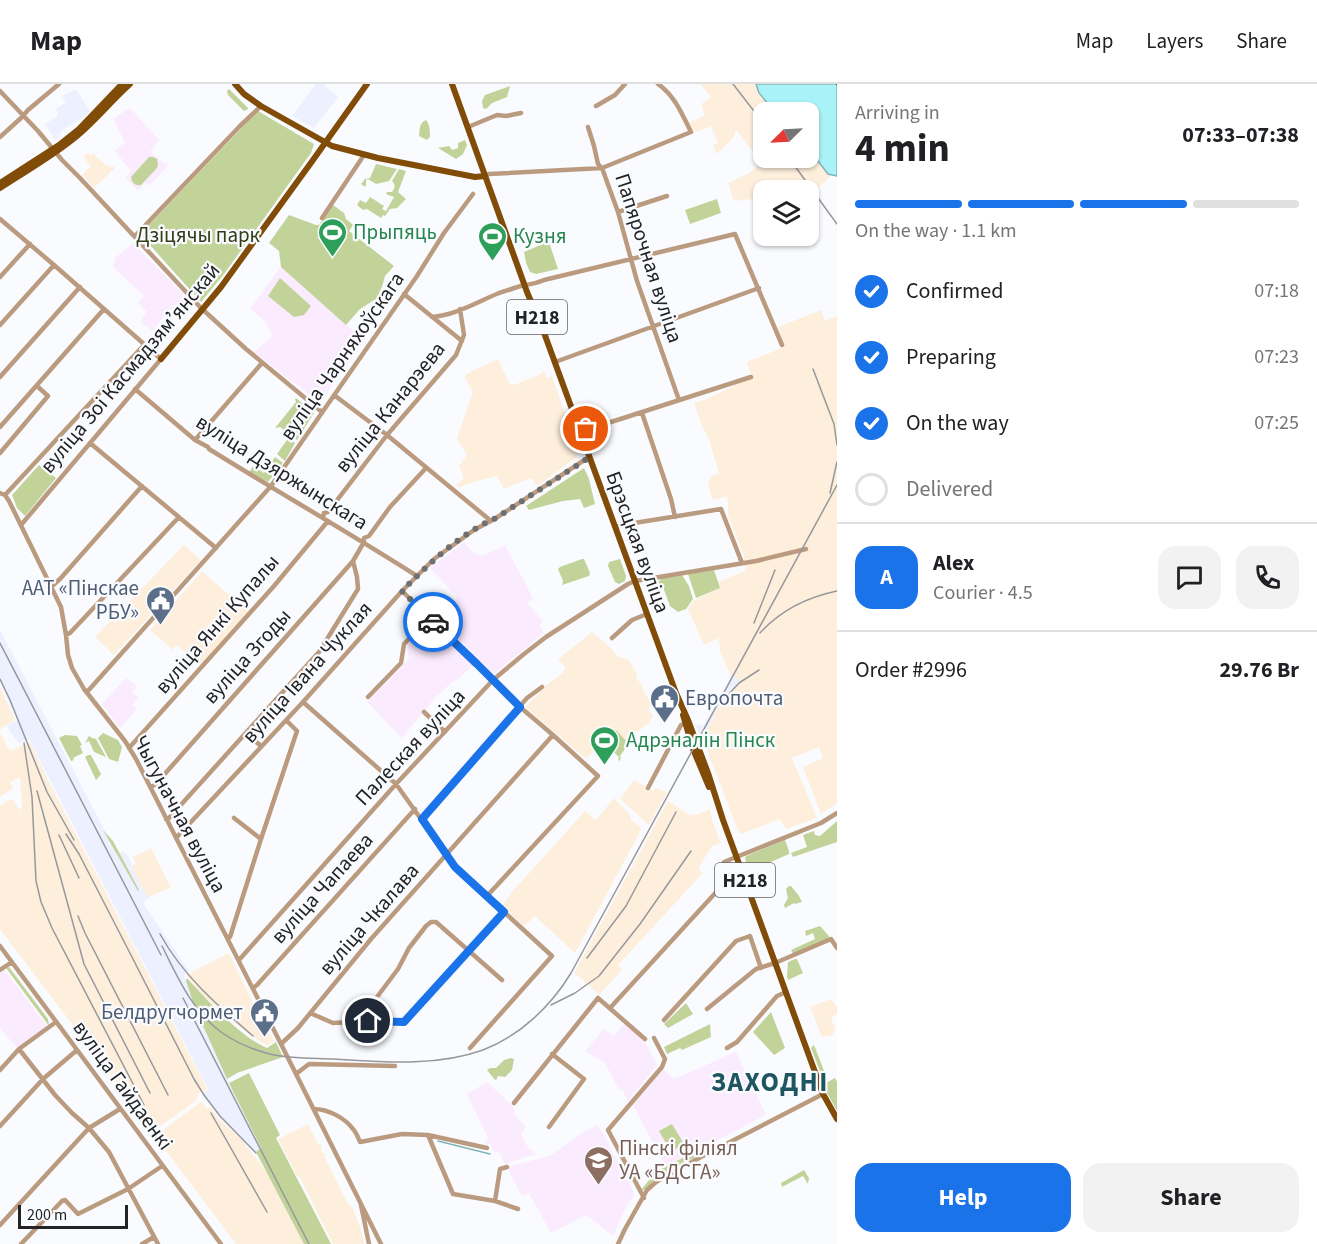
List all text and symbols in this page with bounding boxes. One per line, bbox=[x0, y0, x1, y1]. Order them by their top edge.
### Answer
text: Map bbox=[30, 21, 82, 61]
text: Map bbox=[1076, 26, 1113, 56]
text: Layers bbox=[1146, 26, 1203, 56]
text: Share bbox=[1236, 26, 1287, 56]
text: Arriving in bbox=[855, 99, 940, 127]
north arrow bbox=[753, 102, 819, 168]
map controls bbox=[753, 102, 819, 246]
text: 07:33–07:38 bbox=[1182, 119, 1299, 151]
text: 4 min bbox=[855, 121, 950, 177]
street label: Папярочная вуліца bbox=[607, 169, 691, 347]
button: layers bbox=[753, 180, 819, 246]
sports icon: Прыпяць bbox=[316, 216, 348, 258]
place label: Прыпяць bbox=[353, 217, 437, 247]
text: On the way · 1.1 km bbox=[855, 217, 1017, 245]
park label: Дзіцячы парк bbox=[136, 220, 261, 250]
sports icon: Кузня bbox=[476, 220, 508, 262]
place label: Кузня bbox=[513, 221, 567, 251]
street label: вуліца Зоі Касмадзямʼянскай bbox=[33, 256, 227, 480]
street label: вуліца Чарняхоўскага bbox=[273, 266, 411, 446]
icon: check bbox=[855, 275, 888, 308]
text: Confirmed bbox=[906, 275, 1003, 307]
text: 07:18 bbox=[1254, 277, 1299, 305]
road number: Н218 bbox=[507, 300, 567, 334]
street label: вуліца Канарэева bbox=[328, 335, 452, 479]
icon: check bbox=[855, 341, 888, 374]
text: Preparing bbox=[906, 341, 996, 373]
text: 07:23 bbox=[1254, 343, 1299, 371]
pin bbox=[560, 403, 611, 454]
street label: вуліца Дзяржынскага bbox=[190, 407, 374, 537]
icon: check bbox=[855, 407, 888, 440]
text: On the way bbox=[906, 407, 1009, 439]
text: 07:25 bbox=[1254, 409, 1299, 437]
icon: bag bbox=[569, 412, 602, 445]
street label: Брэсцкая вуліца bbox=[598, 467, 678, 617]
text: Delivered bbox=[906, 473, 993, 505]
button: chat bbox=[1158, 546, 1221, 609]
button: phone bbox=[1236, 546, 1299, 609]
text: Alex bbox=[933, 547, 974, 579]
street label: вуліца Янкі Купалы bbox=[148, 548, 286, 700]
text: A bbox=[880, 561, 893, 593]
place label: ААТ «Пінскае РБУ» bbox=[22, 573, 139, 627]
text: Courier · 4.5 bbox=[933, 579, 1033, 607]
public building icon: ААТ «Пінскае РБУ» bbox=[144, 584, 176, 626]
courier bbox=[403, 592, 463, 652]
street label: вуліца Івана Чуклая bbox=[235, 594, 379, 750]
street label: вуліца Згоды bbox=[196, 602, 298, 710]
icon: car bbox=[417, 606, 450, 639]
text: Order #2996 bbox=[855, 654, 967, 686]
text: 29.76 Br bbox=[1219, 654, 1299, 686]
street label: Палеская вуліца bbox=[348, 682, 472, 812]
public building icon: Европочта bbox=[648, 682, 680, 724]
place label: Европочта bbox=[685, 683, 783, 713]
sports icon: Адрэналін Пінск bbox=[589, 724, 621, 766]
place label: Адрэналін Пінск bbox=[626, 725, 776, 755]
street label: Чыгуначная вуліца bbox=[126, 730, 234, 898]
street label: вуліца Чапаева bbox=[264, 826, 380, 950]
street label: вуліца Чкалава bbox=[312, 857, 426, 981]
road number: Н218 bbox=[715, 863, 775, 897]
pin bbox=[342, 995, 393, 1046]
public building icon: Белдругчормет bbox=[248, 996, 280, 1038]
place label: Белдругчормет bbox=[101, 997, 243, 1027]
icon: home bbox=[351, 1004, 384, 1037]
street label: вуліца Гайдаенкі bbox=[66, 1014, 180, 1156]
district label: ЗАХОДНІ bbox=[711, 1063, 829, 1102]
place label: Пінскі філіял УА «БДСГА» bbox=[619, 1133, 738, 1187]
school or university icon: Пінскі філіял УА «БДСГА» bbox=[582, 1144, 614, 1186]
button: Help bbox=[855, 1163, 1071, 1232]
button: Share bbox=[1083, 1163, 1299, 1232]
scale bar bbox=[18, 1202, 128, 1230]
text: 200 m bbox=[27, 1204, 67, 1226]

